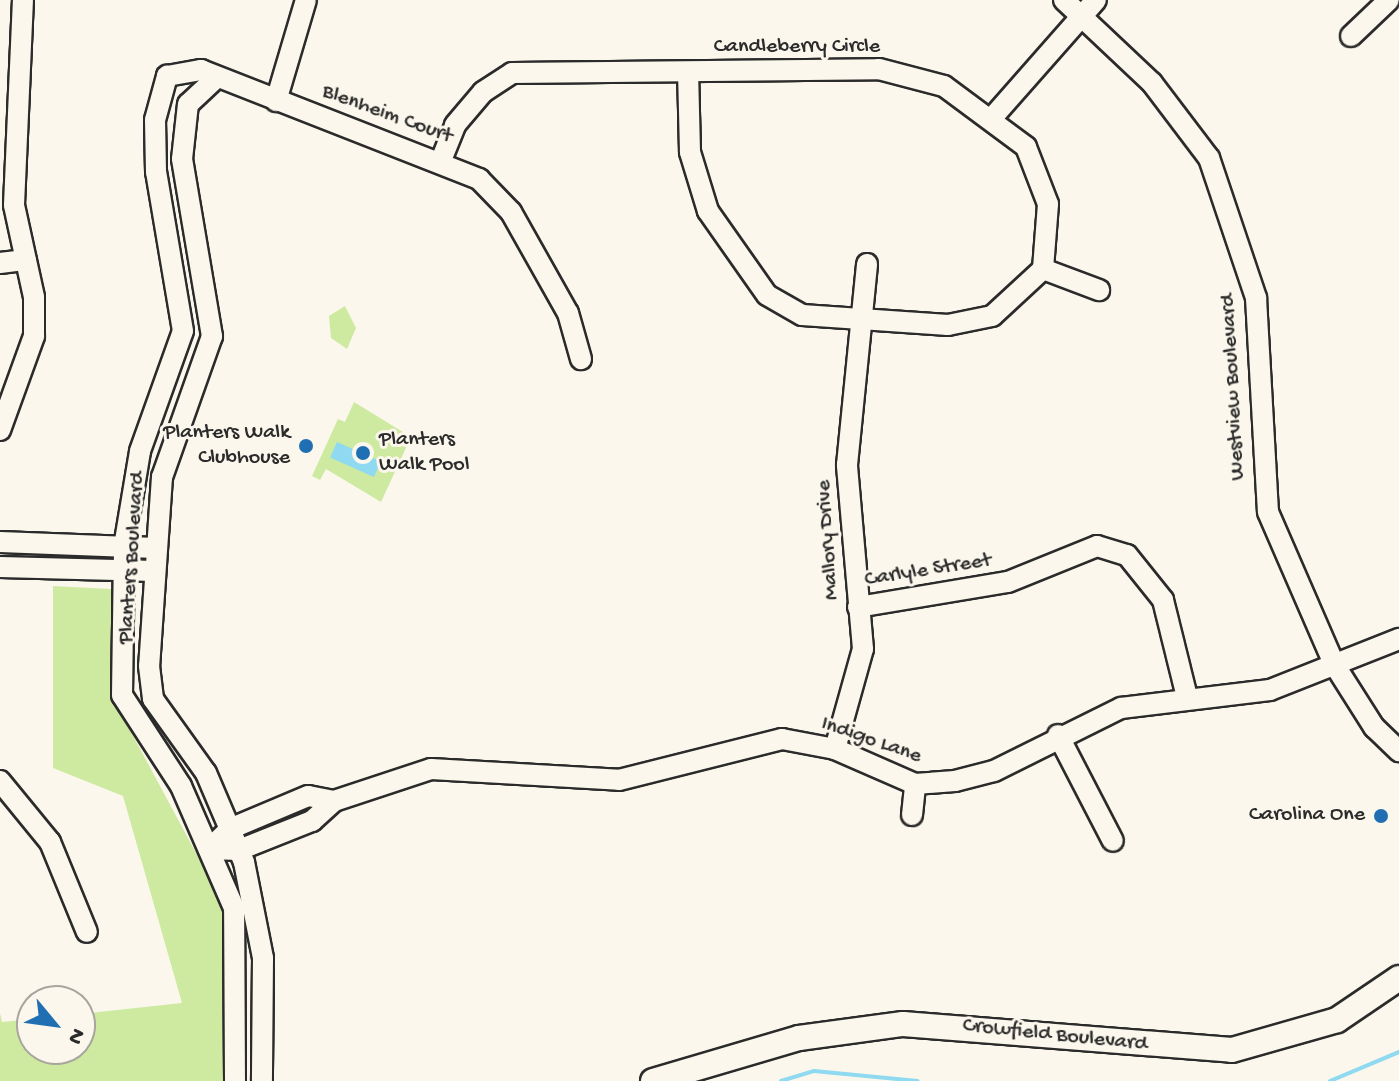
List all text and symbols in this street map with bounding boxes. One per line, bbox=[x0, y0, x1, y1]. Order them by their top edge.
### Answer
street label: Candleberry Circle bbox=[714, 35, 880, 61]
street label: Blenheim Court bbox=[318, 79, 456, 151]
street label: Westview Boulevard bbox=[1216, 293, 1252, 481]
place label: Planters Walk Clubhouse bbox=[163, 420, 290, 472]
place label: Planters Walk Pool bbox=[379, 427, 470, 478]
marker: Planters Walk Clubhouse bbox=[297, 437, 315, 455]
marker: Planters Walk Pool bbox=[354, 444, 372, 462]
street label: Planters Boulevard bbox=[114, 471, 152, 645]
street label: Mallory Drive bbox=[812, 479, 846, 601]
street label: Carlyle Street bbox=[863, 548, 993, 594]
street label: Indigo Lane bbox=[817, 711, 925, 771]
place label: Carolina One bbox=[1249, 803, 1365, 829]
marker: Carolina One bbox=[1372, 807, 1390, 825]
north arrow bbox=[16, 985, 96, 1065]
street label: Crowfield Boulevard bbox=[961, 1013, 1149, 1059]
text: N bbox=[60, 1023, 90, 1048]

